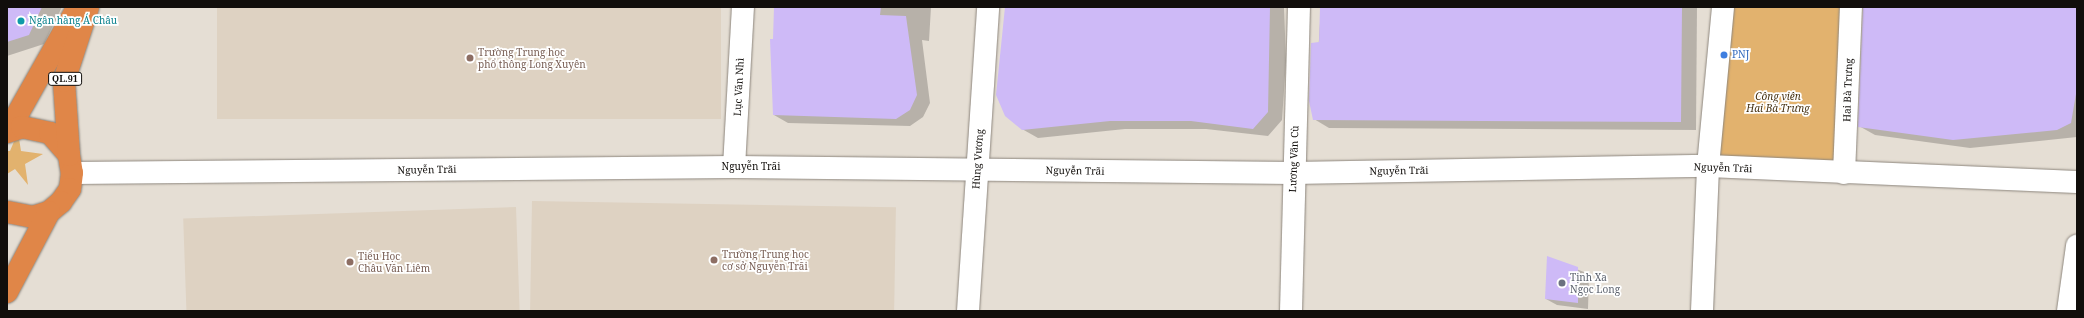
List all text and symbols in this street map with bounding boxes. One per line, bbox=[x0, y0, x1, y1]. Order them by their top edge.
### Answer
place label: Ngân hàng Á Châu bbox=[29, 15, 117, 27]
marker: Ngân hàng Á Châu bbox=[16, 16, 26, 26]
place label: Trường Trung học phổ thông Long Xuyên bbox=[478, 46, 586, 70]
place label: PNJ bbox=[1732, 49, 1749, 61]
marker: PNJ bbox=[1719, 50, 1729, 60]
marker: Trường Trung học phổ thông Long Xuyên bbox=[465, 53, 475, 63]
street label: Lục Văn Nhì bbox=[731, 58, 747, 116]
street label: Hai Bà Trưng bbox=[1841, 58, 1855, 122]
road number: QL.91 bbox=[48, 72, 82, 86]
park label: Công viên Hai Bà Trưng bbox=[1746, 90, 1810, 114]
street label: Lương Vãn Cù bbox=[1287, 125, 1301, 193]
street label: Hùng Vương bbox=[970, 128, 986, 190]
street label: Nguyễn Trãi bbox=[722, 161, 780, 173]
street label: Nguyễn Trãi bbox=[1693, 161, 1753, 175]
street label: Nguyễn Trãi bbox=[397, 163, 457, 177]
street label: Nguyễn Trãi bbox=[1045, 164, 1105, 178]
street label: Nguyễn Trãi bbox=[1369, 164, 1429, 178]
place label: Trường Trung học cơ sở Nguyễn Trãi bbox=[722, 248, 809, 272]
place label: Tiểu Học Châu Văn Liêm bbox=[358, 250, 430, 274]
marker: Trường Trung học cơ sở Nguyễn Trãi bbox=[709, 255, 719, 265]
marker: Tiểu Học Châu Văn Liêm bbox=[345, 257, 355, 267]
place label: Tịnh Xa Ngọc Long bbox=[1570, 271, 1620, 294]
marker: Tịnh Xa Ngọc Long bbox=[1557, 278, 1567, 288]

